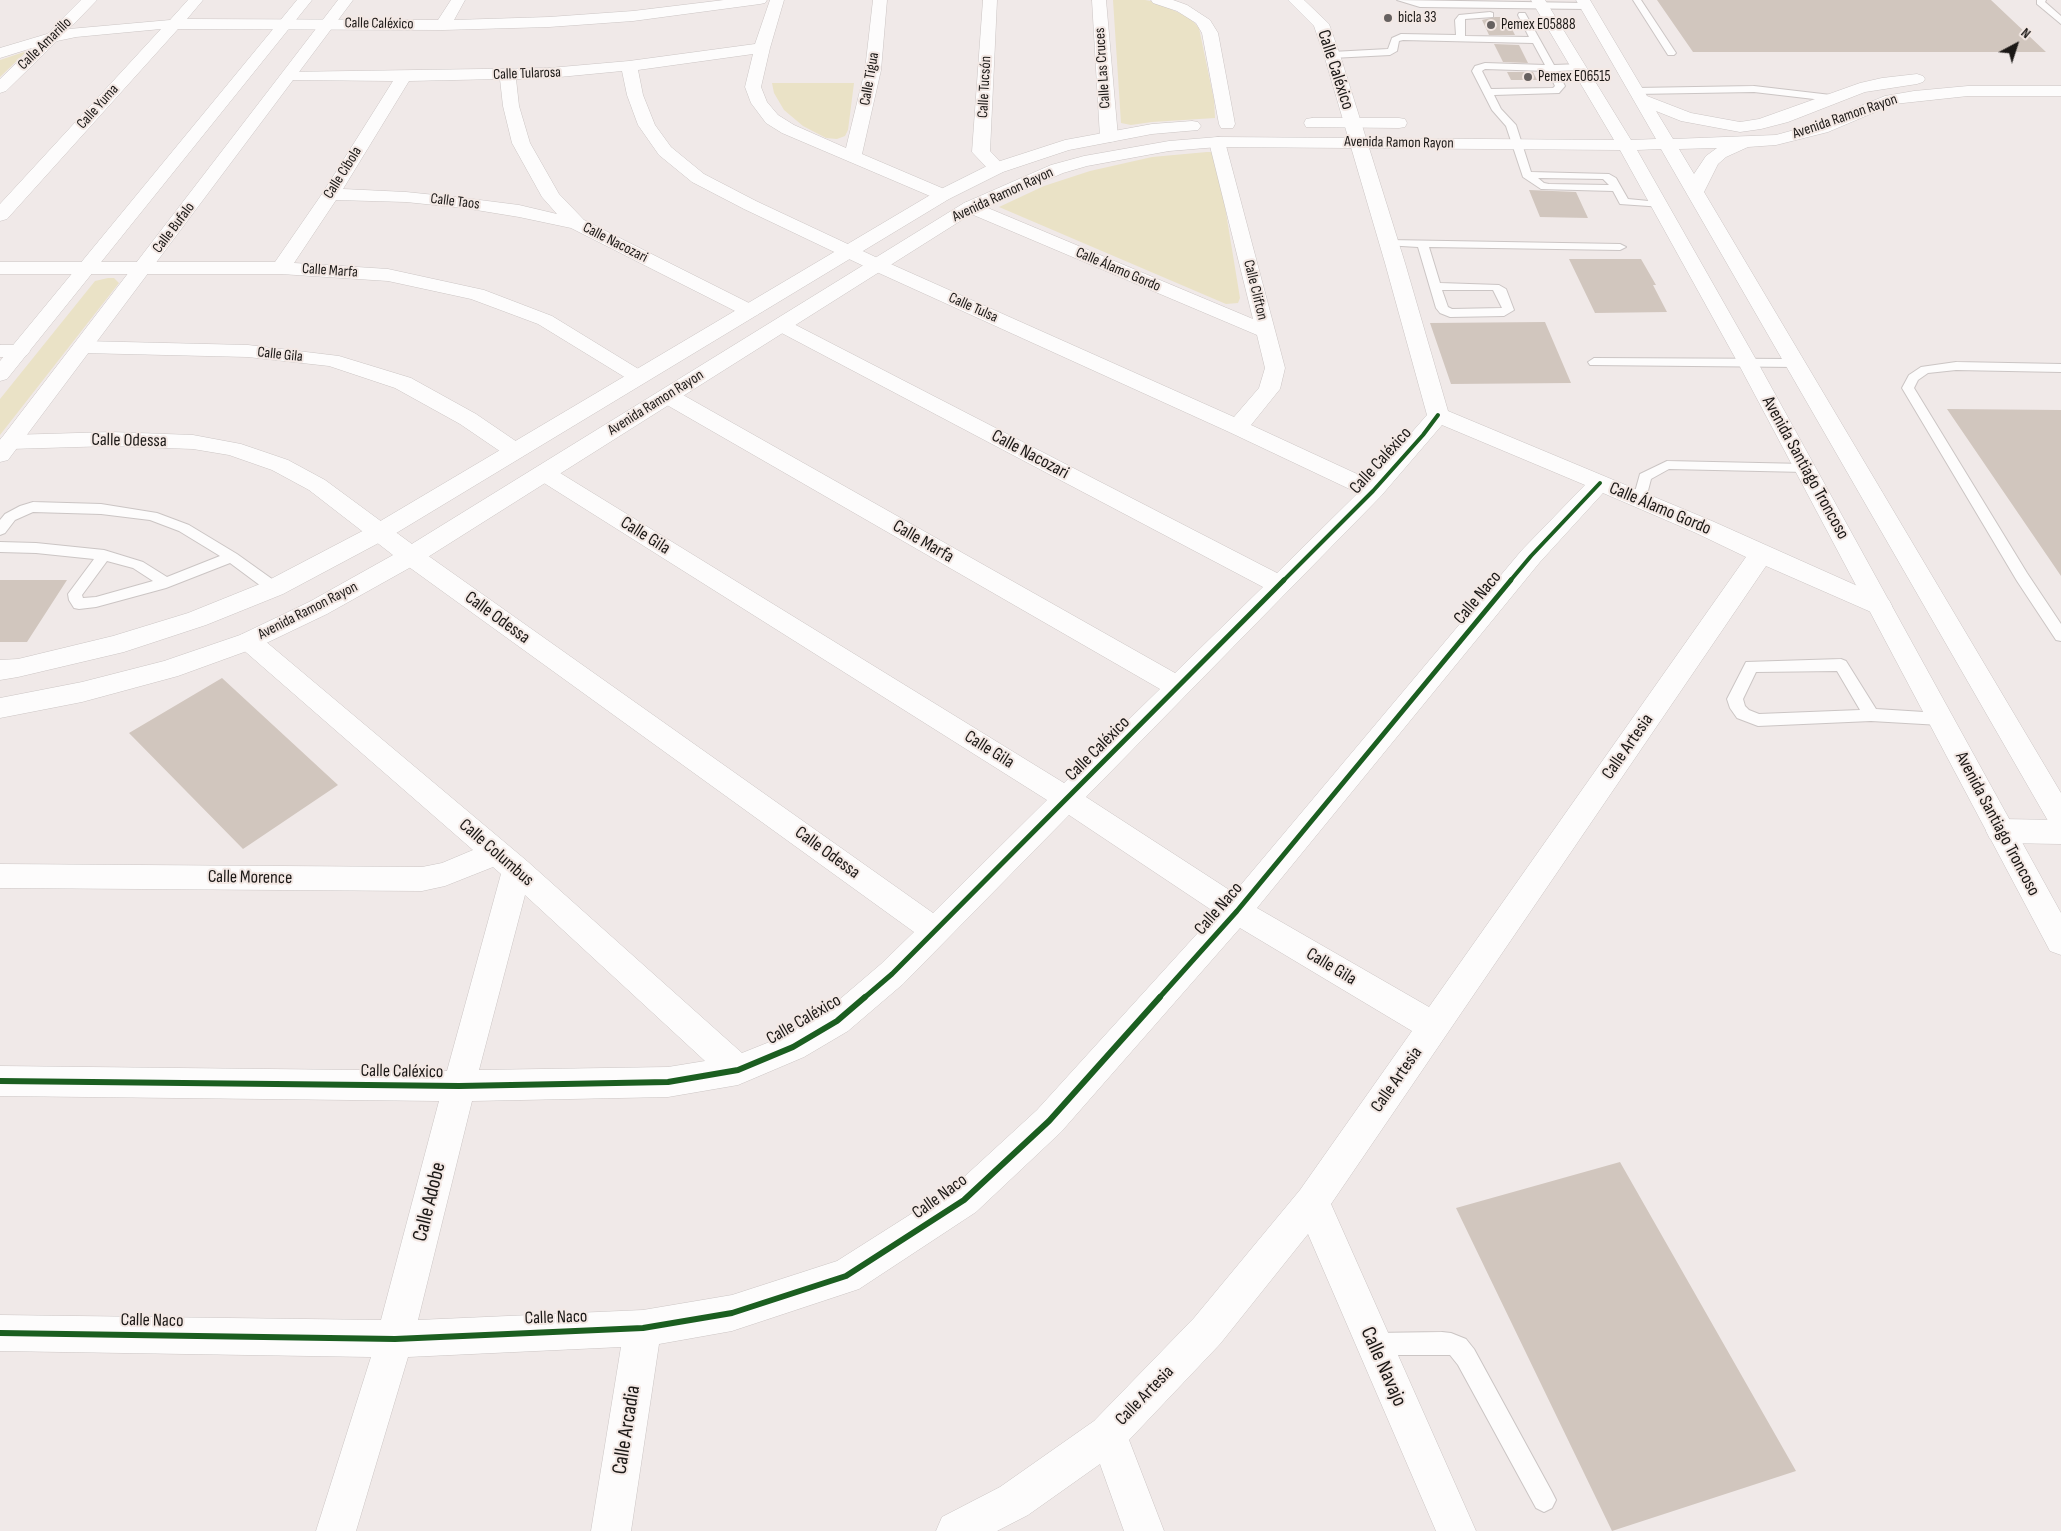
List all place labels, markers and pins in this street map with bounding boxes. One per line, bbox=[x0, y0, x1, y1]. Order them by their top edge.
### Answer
place label: bicla 33 bbox=[1398, 9, 1437, 27]
marker: bicla 33 bbox=[1382, 12, 1394, 24]
place label: Pemex E05888 bbox=[1501, 16, 1575, 34]
marker: Pemex E05888 bbox=[1485, 19, 1497, 31]
place label: Pemex E06515 bbox=[1538, 68, 1611, 86]
marker: Pemex E06515 bbox=[1522, 71, 1534, 83]

